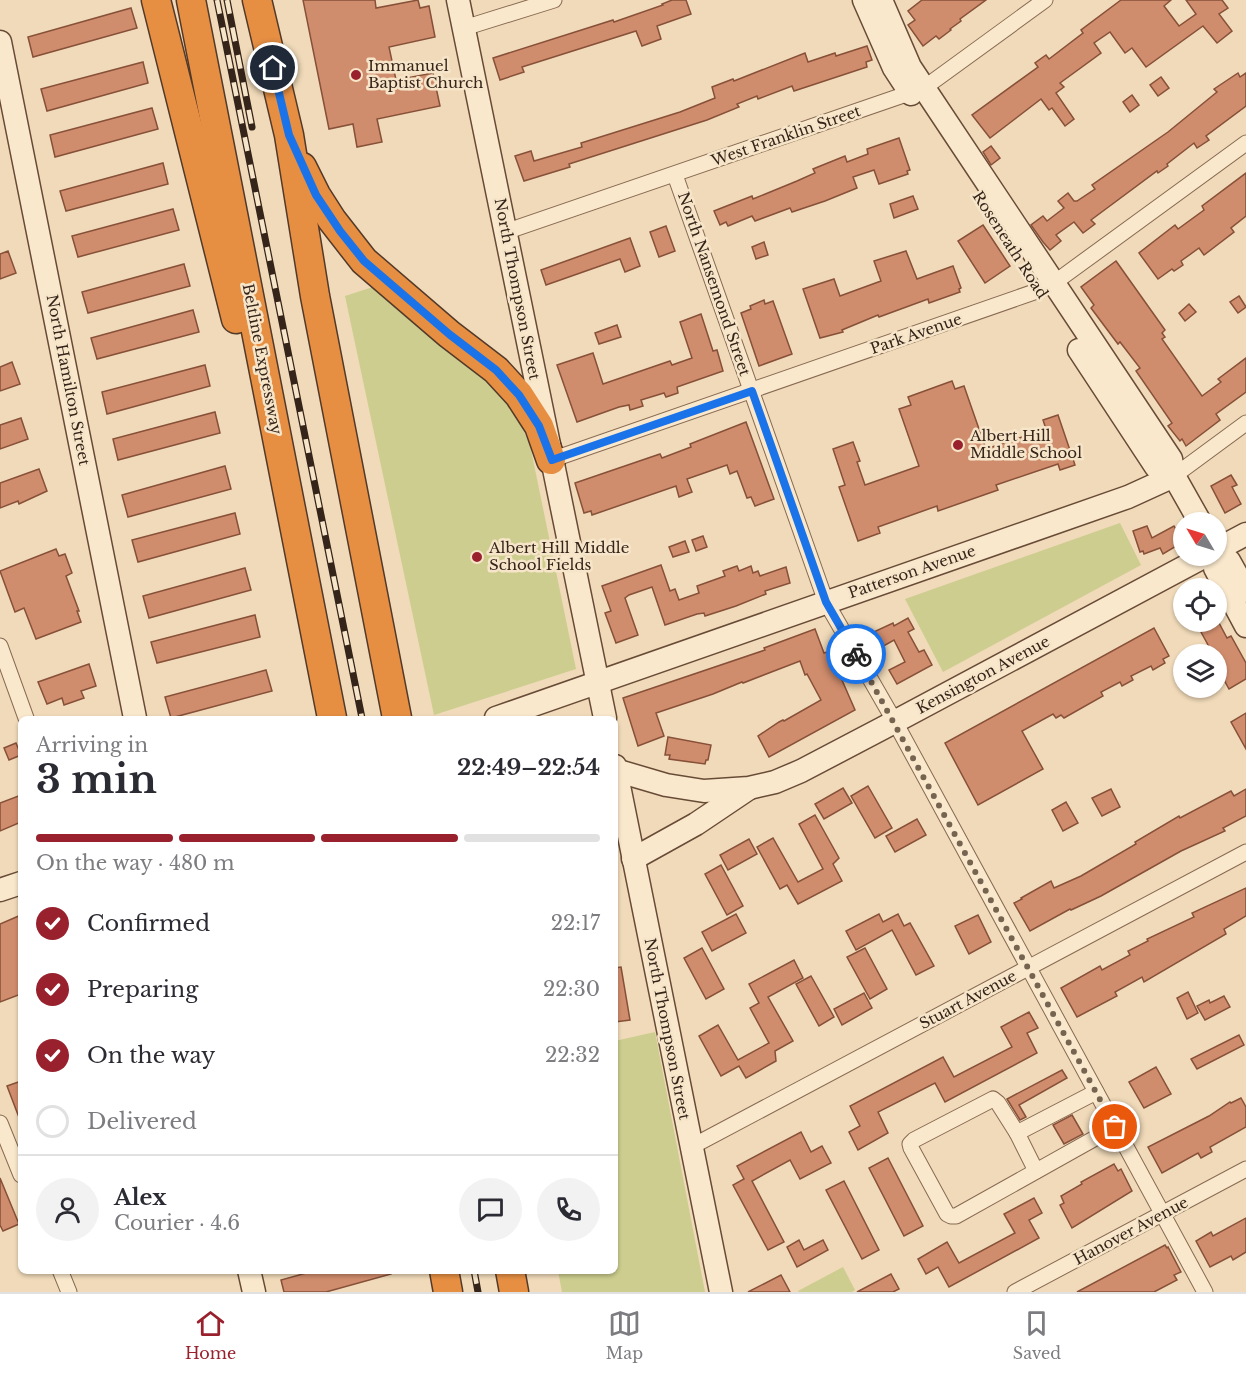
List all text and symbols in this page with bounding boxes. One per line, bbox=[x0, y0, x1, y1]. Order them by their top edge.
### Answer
pin bbox=[247, 42, 298, 93]
icon: home bbox=[256, 51, 289, 84]
place label: Immanuel Baptist Church bbox=[368, 56, 483, 92]
marker: Immanuel Baptist Church bbox=[349, 68, 363, 82]
street label: West Franklin Street bbox=[708, 101, 863, 170]
street label: Roseneath Road bbox=[969, 187, 1052, 302]
street label: North Nansemond Street bbox=[674, 189, 755, 379]
street label: North Thompson Street bbox=[491, 196, 544, 382]
street label: Beltline Expressway bbox=[239, 282, 287, 436]
street label: North Hamilton Street bbox=[43, 293, 94, 467]
street label: Park Avenue bbox=[868, 309, 964, 358]
place label: Albert Hill Middle School bbox=[969, 426, 1082, 462]
marker: Albert Hill Middle School bbox=[951, 438, 965, 452]
north arrow bbox=[1173, 512, 1227, 566]
map controls bbox=[1173, 512, 1227, 698]
place label: Albert Hill Middle School Fields bbox=[488, 538, 629, 574]
street label: Patterson Avenue bbox=[846, 541, 978, 602]
marker: Albert Hill Middle School Fields bbox=[470, 550, 484, 564]
button: locate bbox=[1173, 578, 1227, 632]
courier bbox=[826, 624, 886, 684]
street label: Kensington Avenue bbox=[913, 631, 1053, 718]
icon: bike bbox=[840, 638, 873, 671]
button: layers bbox=[1173, 644, 1227, 698]
text: Arriving in bbox=[36, 733, 148, 757]
text: 22:49–22:54 bbox=[457, 754, 600, 781]
text: 3 min bbox=[36, 755, 157, 804]
text: On the way · 480 m bbox=[36, 851, 235, 875]
icon: check bbox=[36, 907, 69, 940]
text: Confirmed bbox=[87, 910, 210, 937]
text: 22:17 bbox=[551, 911, 600, 935]
street label: North Thompson Street bbox=[641, 936, 694, 1122]
street label: Stuart Avenue bbox=[916, 966, 1020, 1033]
icon: check bbox=[36, 973, 69, 1006]
text: Preparing bbox=[87, 976, 198, 1003]
text: 22:30 bbox=[543, 977, 600, 1001]
icon: check bbox=[36, 1039, 69, 1072]
text: On the way bbox=[87, 1042, 215, 1069]
text: 22:32 bbox=[545, 1043, 600, 1067]
pin bbox=[1089, 1101, 1140, 1152]
text: Delivered bbox=[87, 1108, 197, 1135]
icon: bag bbox=[1098, 1110, 1131, 1143]
button: person bbox=[36, 1178, 99, 1241]
button: chat bbox=[459, 1178, 522, 1241]
button: phone bbox=[537, 1178, 600, 1241]
text: Alex bbox=[114, 1184, 167, 1211]
street label: Hanover Avenue bbox=[1070, 1192, 1191, 1269]
text: Courier · 4.6 bbox=[114, 1211, 240, 1235]
tab: Home bbox=[185, 1307, 236, 1363]
tab: Map bbox=[606, 1307, 643, 1363]
tab: Saved bbox=[1013, 1307, 1061, 1363]

